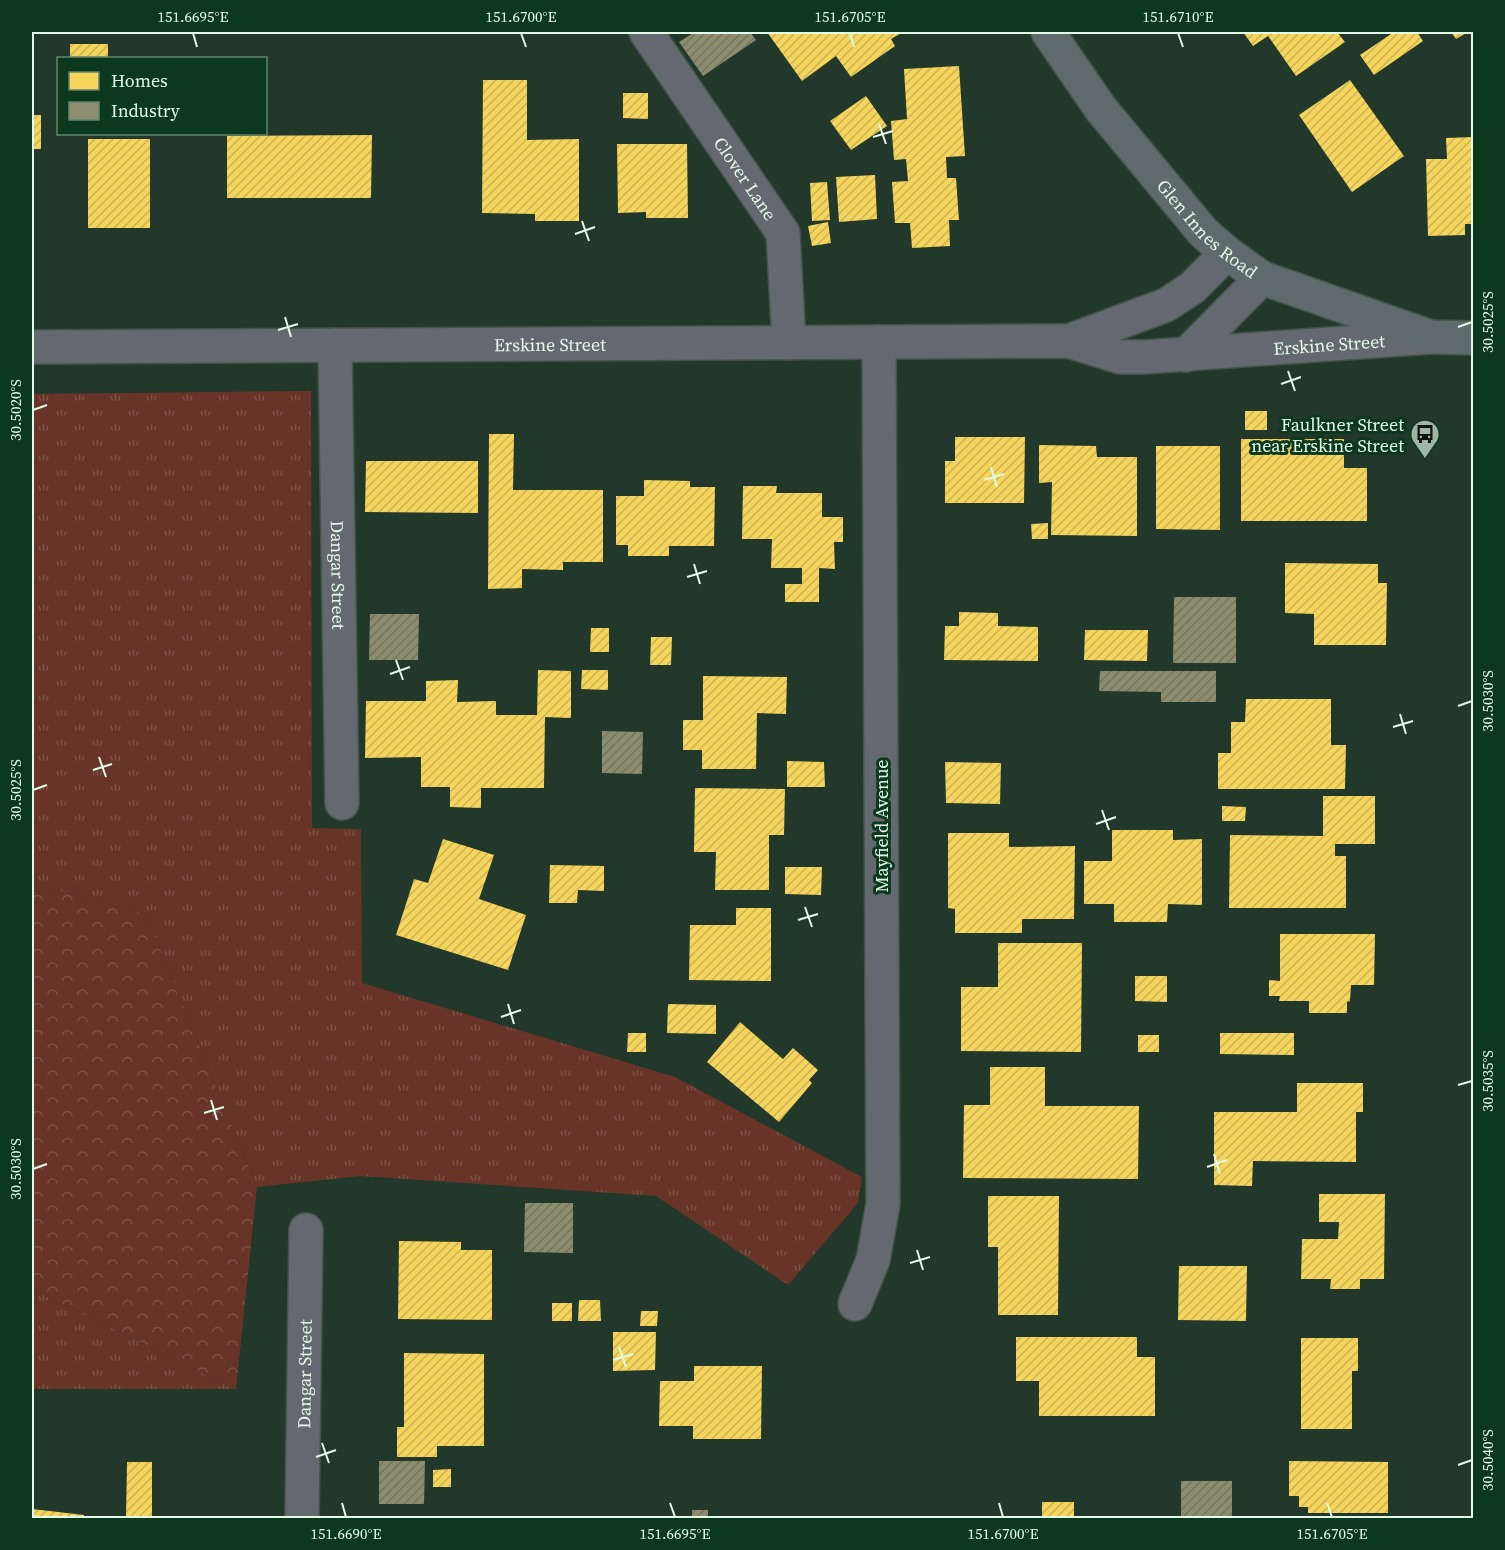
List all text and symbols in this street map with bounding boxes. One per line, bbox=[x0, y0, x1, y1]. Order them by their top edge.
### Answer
text: 151.6695°E bbox=[158, 6, 228, 27]
text: 151.6700°E bbox=[486, 6, 556, 27]
text: 151.6705°E bbox=[815, 6, 885, 27]
text: 151.6710°E bbox=[1143, 6, 1213, 27]
legend bbox=[57, 57, 267, 135]
text: Homes bbox=[111, 68, 168, 93]
text: Industry bbox=[111, 98, 181, 123]
street label: Clover Lane bbox=[708, 131, 783, 225]
street label: Glen Innes Road bbox=[1152, 174, 1263, 284]
text: 30.5025°S bbox=[1477, 291, 1498, 353]
street label: Erskine Street bbox=[1272, 328, 1386, 360]
street label: Erskine Street bbox=[494, 331, 606, 357]
text: 30.5020°S bbox=[5, 379, 26, 441]
place label: Faulkner Street near Erskine Street bbox=[1251, 412, 1404, 458]
bus stop icon: Faulkner Street near Erskine Street bbox=[1409, 418, 1441, 460]
street label: Dangar Street bbox=[325, 520, 352, 630]
text: 30.5030°S bbox=[1477, 670, 1498, 732]
text: 30.5025°S bbox=[5, 759, 26, 821]
street label: Mayfield Avenue bbox=[869, 760, 894, 892]
text: 30.5035°S bbox=[1477, 1050, 1498, 1112]
text: 30.5030°S bbox=[5, 1138, 26, 1200]
street label: Dangar Street bbox=[291, 1319, 317, 1429]
text: 30.5040°S bbox=[1477, 1429, 1498, 1491]
text: 151.6690°E bbox=[311, 1523, 381, 1544]
text: 151.6695°E bbox=[640, 1523, 710, 1544]
text: 151.6700°E bbox=[968, 1523, 1038, 1544]
text: 151.6705°E bbox=[1297, 1523, 1367, 1544]

